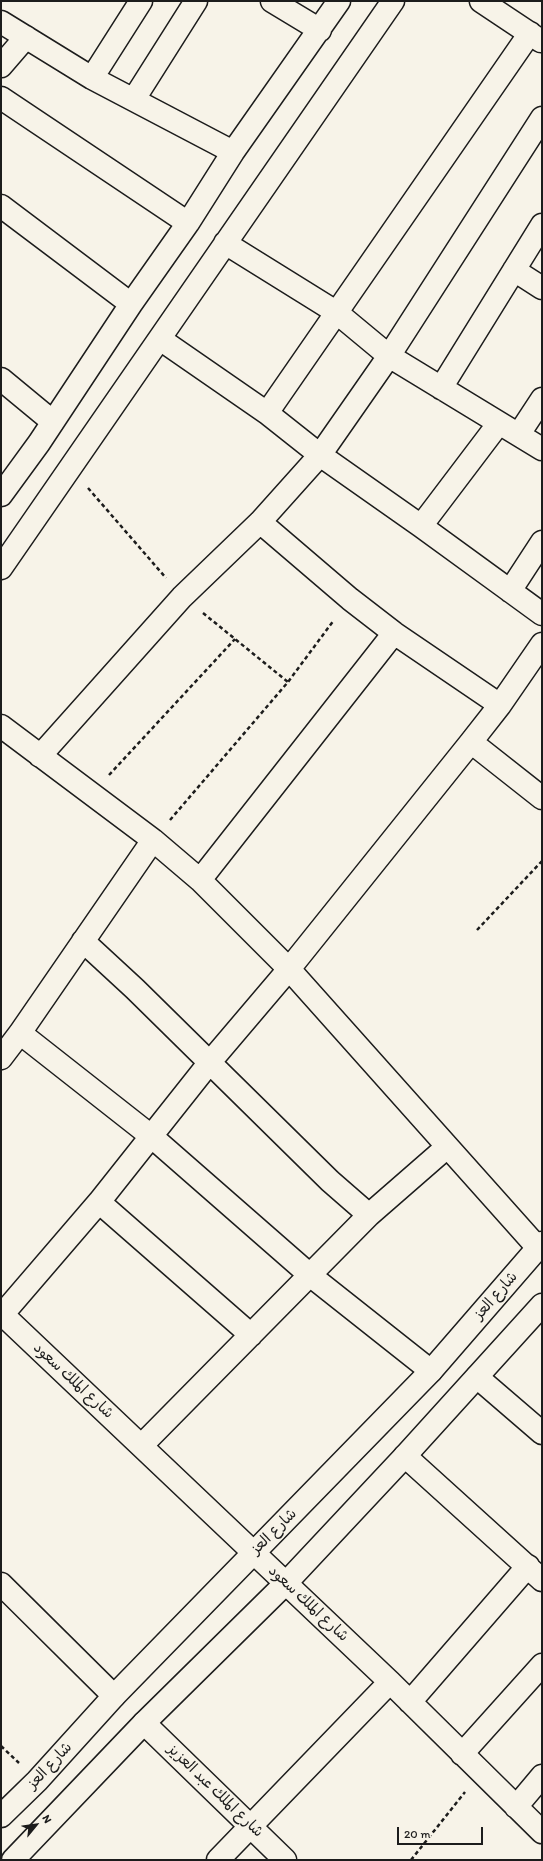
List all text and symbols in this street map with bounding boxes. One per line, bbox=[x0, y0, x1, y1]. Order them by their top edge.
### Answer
street label: شارع العز bbox=[470, 1268, 522, 1324]
street label: شارع الملك سعود bbox=[29, 1339, 117, 1423]
street label: شارع العز bbox=[247, 1505, 301, 1559]
street label: شارع الملك سعود bbox=[264, 1562, 352, 1646]
street label: شارع العز bbox=[24, 1739, 76, 1793]
street label: شارع الملك عبد العزيز bbox=[163, 1741, 267, 1841]
north arrow bbox=[16, 1805, 56, 1845]
text: N bbox=[39, 1813, 54, 1825]
scale bar bbox=[399, 1819, 485, 1845]
text: 20 m bbox=[404, 1827, 431, 1841]

